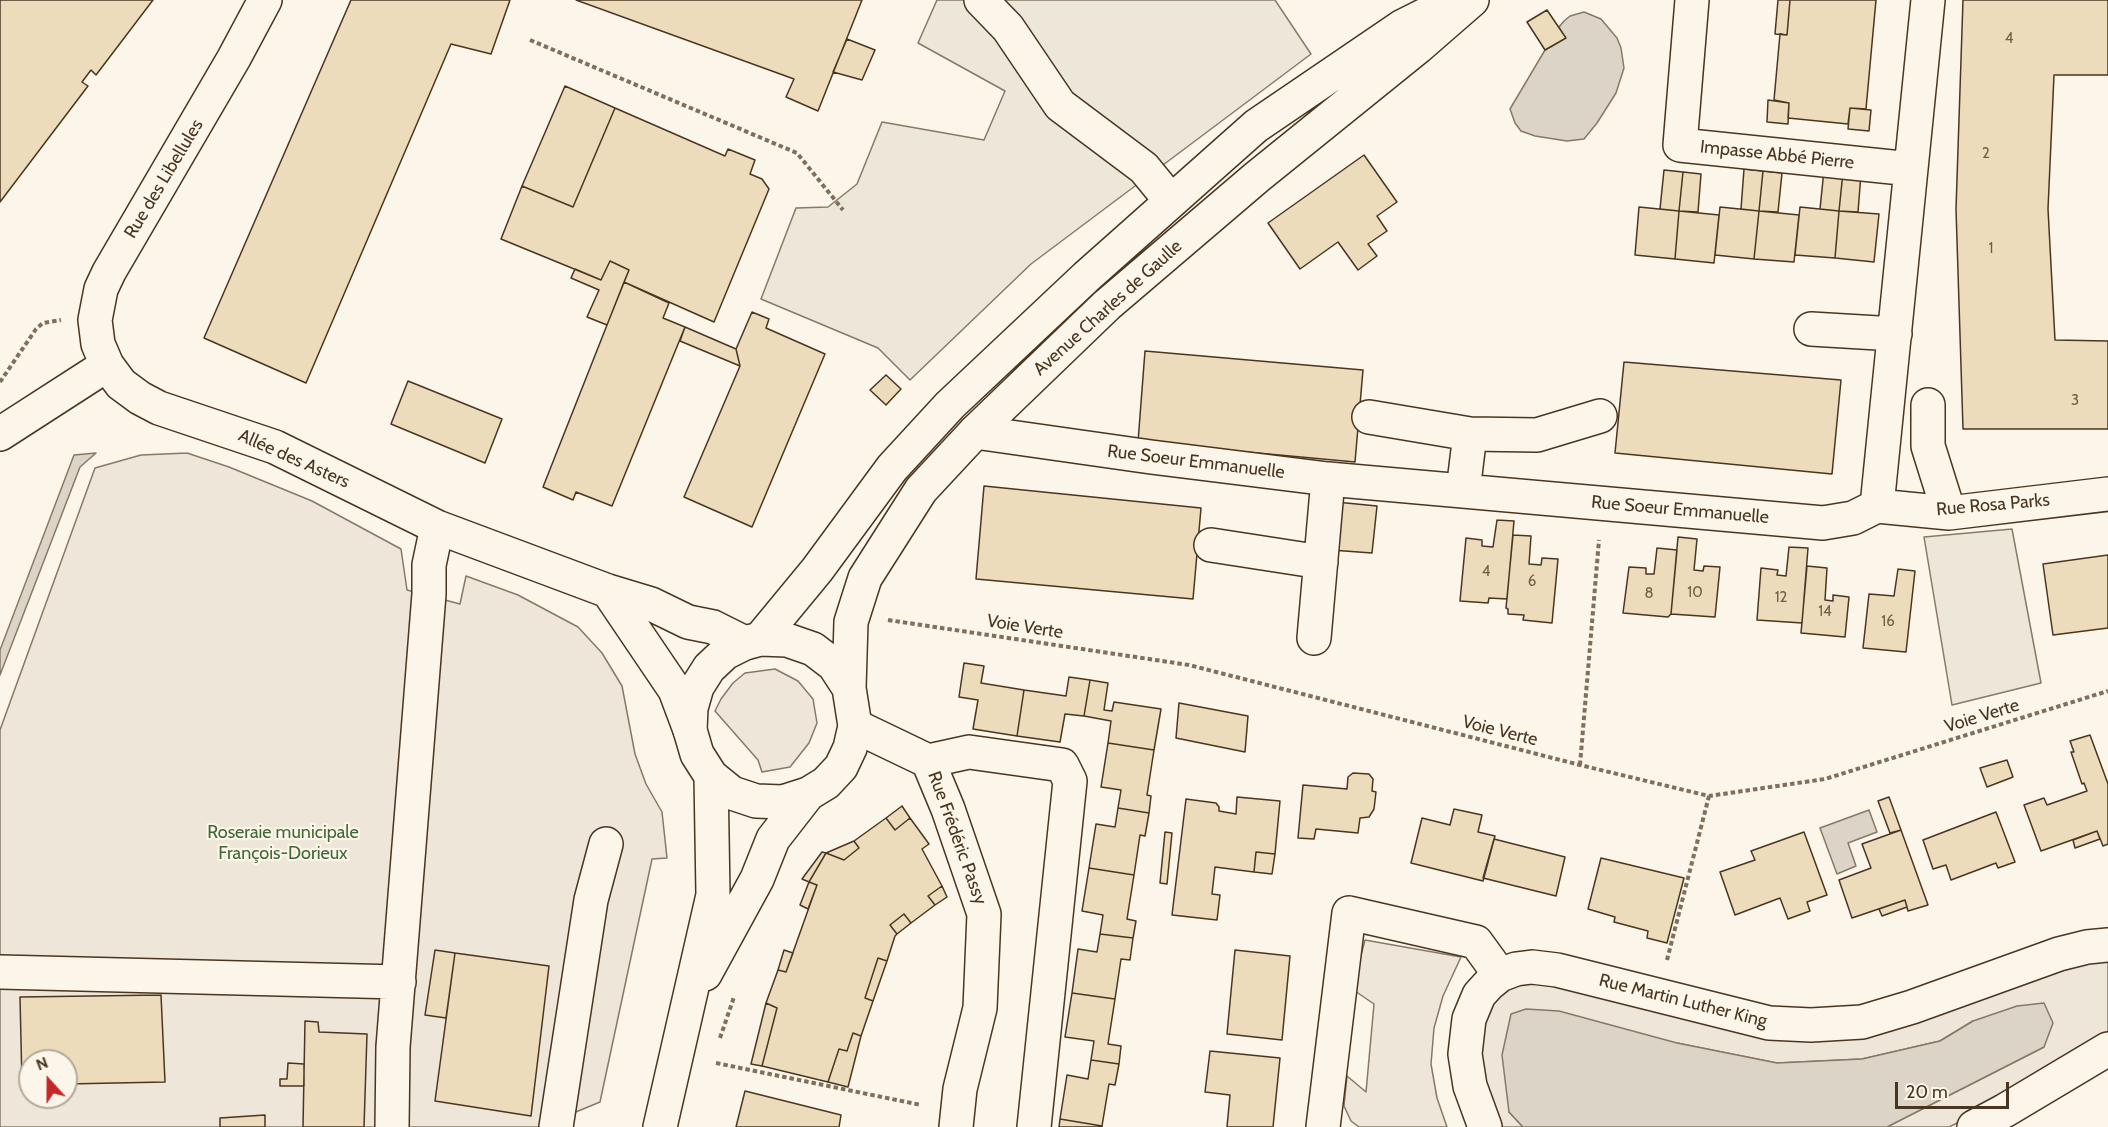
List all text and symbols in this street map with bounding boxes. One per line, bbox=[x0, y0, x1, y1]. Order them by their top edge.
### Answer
house number: 4 bbox=[2005, 30, 2013, 48]
street label: Rue des Libellules bbox=[120, 116, 208, 242]
street label: Impasse Abbé Pierre bbox=[1699, 136, 1855, 174]
house number: 2 bbox=[1982, 145, 1990, 163]
street label: Avenue Charles de Gaulle bbox=[1029, 236, 1187, 380]
house number: 1 bbox=[1989, 240, 1993, 258]
house number: 3 bbox=[2071, 392, 2079, 410]
street label: Allée des Asters bbox=[235, 425, 353, 493]
street label: Rue Soeur Emmanuelle bbox=[1106, 440, 1286, 484]
street label: Rue Rosa Parks bbox=[1935, 489, 2051, 521]
street label: Rue Soeur Emmanuelle bbox=[1590, 491, 1770, 529]
house number: 4 bbox=[1482, 563, 1490, 581]
house number: 6 bbox=[1528, 573, 1536, 591]
house number: 10 bbox=[1687, 584, 1703, 602]
house number: 8 bbox=[1644, 585, 1654, 603]
house number: 12 bbox=[1775, 589, 1787, 607]
house number: 14 bbox=[1818, 603, 1832, 621]
street label: Voie Verte bbox=[985, 610, 1065, 644]
house number: 16 bbox=[1881, 613, 1895, 631]
street label: Voie Verte bbox=[1942, 694, 2022, 738]
street label: Voie Verte bbox=[1460, 711, 1540, 751]
street label: Rue Frédéric Passy bbox=[923, 768, 991, 908]
park label: Roseraie municipale François-Dorieux bbox=[207, 822, 359, 864]
street label: Rue Martin Luther King bbox=[1597, 970, 1769, 1032]
north arrow bbox=[18, 1049, 78, 1109]
text: N bbox=[33, 1053, 51, 1074]
scale bar bbox=[1898, 1070, 2012, 1108]
text: 20 m bbox=[1906, 1081, 1948, 1103]

